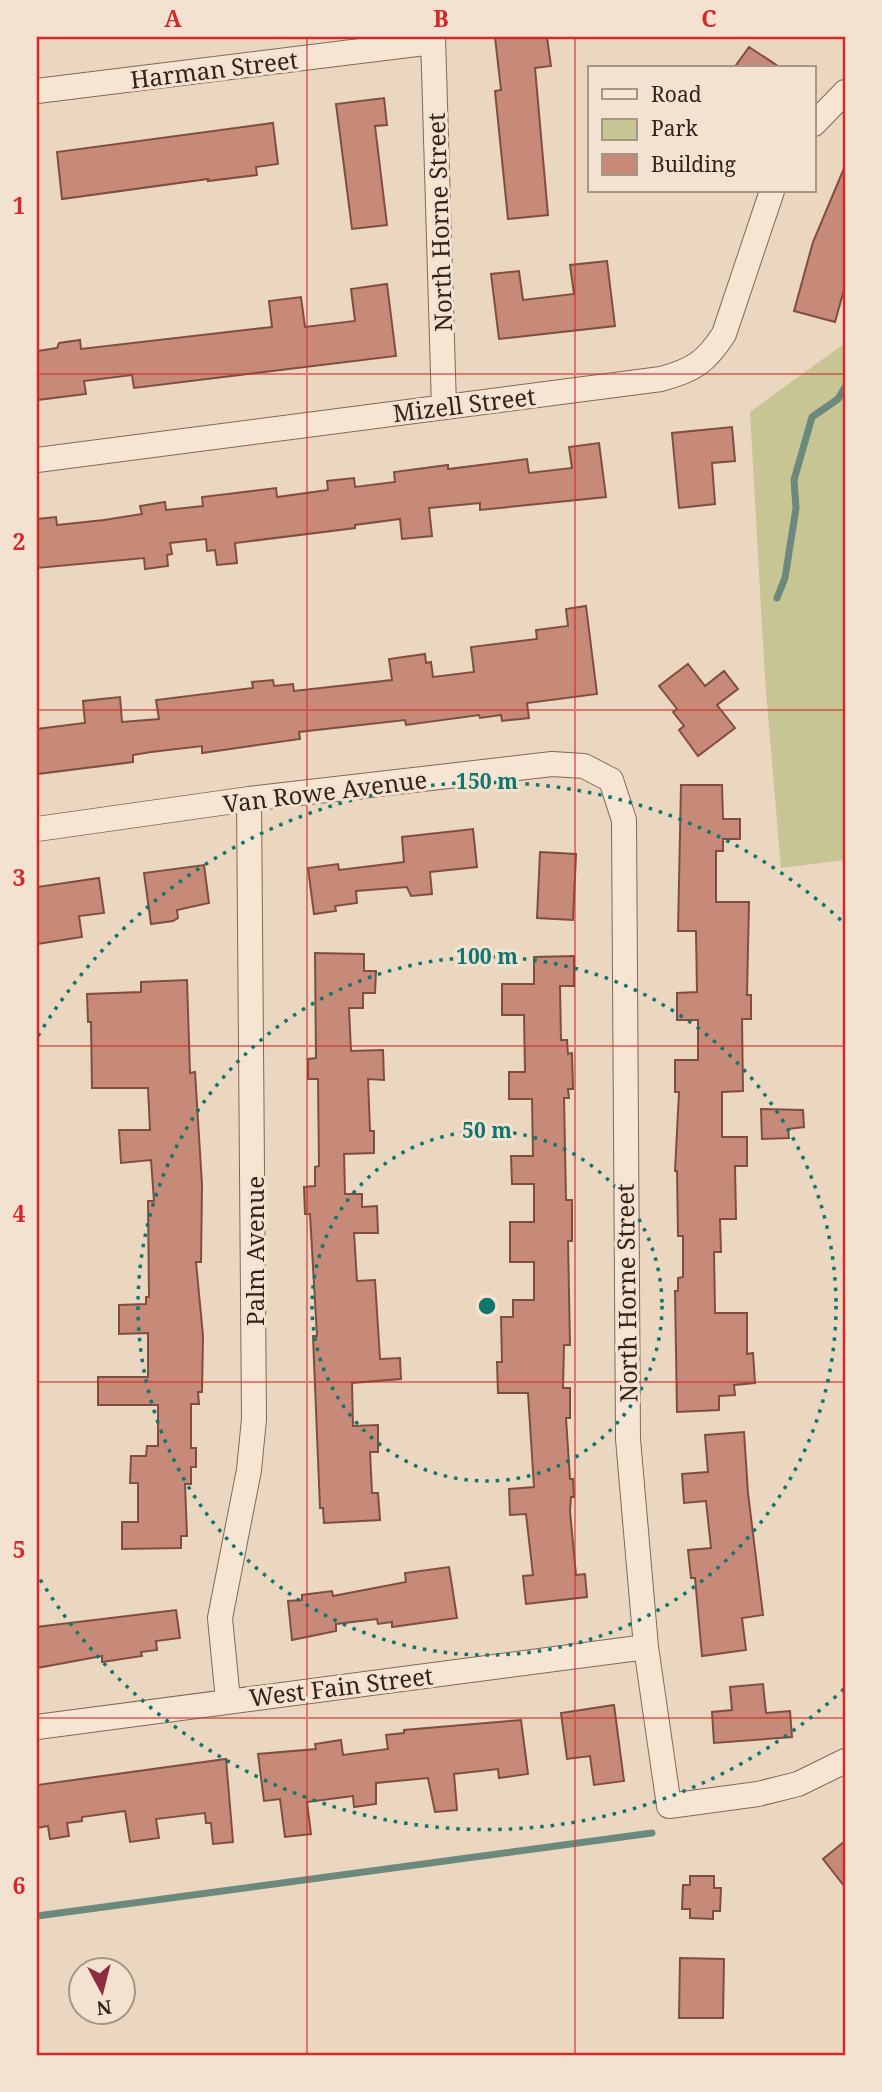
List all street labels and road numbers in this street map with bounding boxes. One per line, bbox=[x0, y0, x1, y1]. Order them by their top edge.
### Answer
street label: Harman Street bbox=[128, 42, 300, 96]
street label: North Horne Street bbox=[419, 112, 459, 332]
street label: Mizell Street bbox=[391, 379, 537, 429]
street label: Van Rowe Avenue bbox=[221, 762, 429, 820]
street label: Palm Avenue bbox=[238, 1176, 271, 1326]
street label: North Horne Street bbox=[608, 1183, 644, 1403]
street label: West Fain Street bbox=[247, 1658, 435, 1714]

